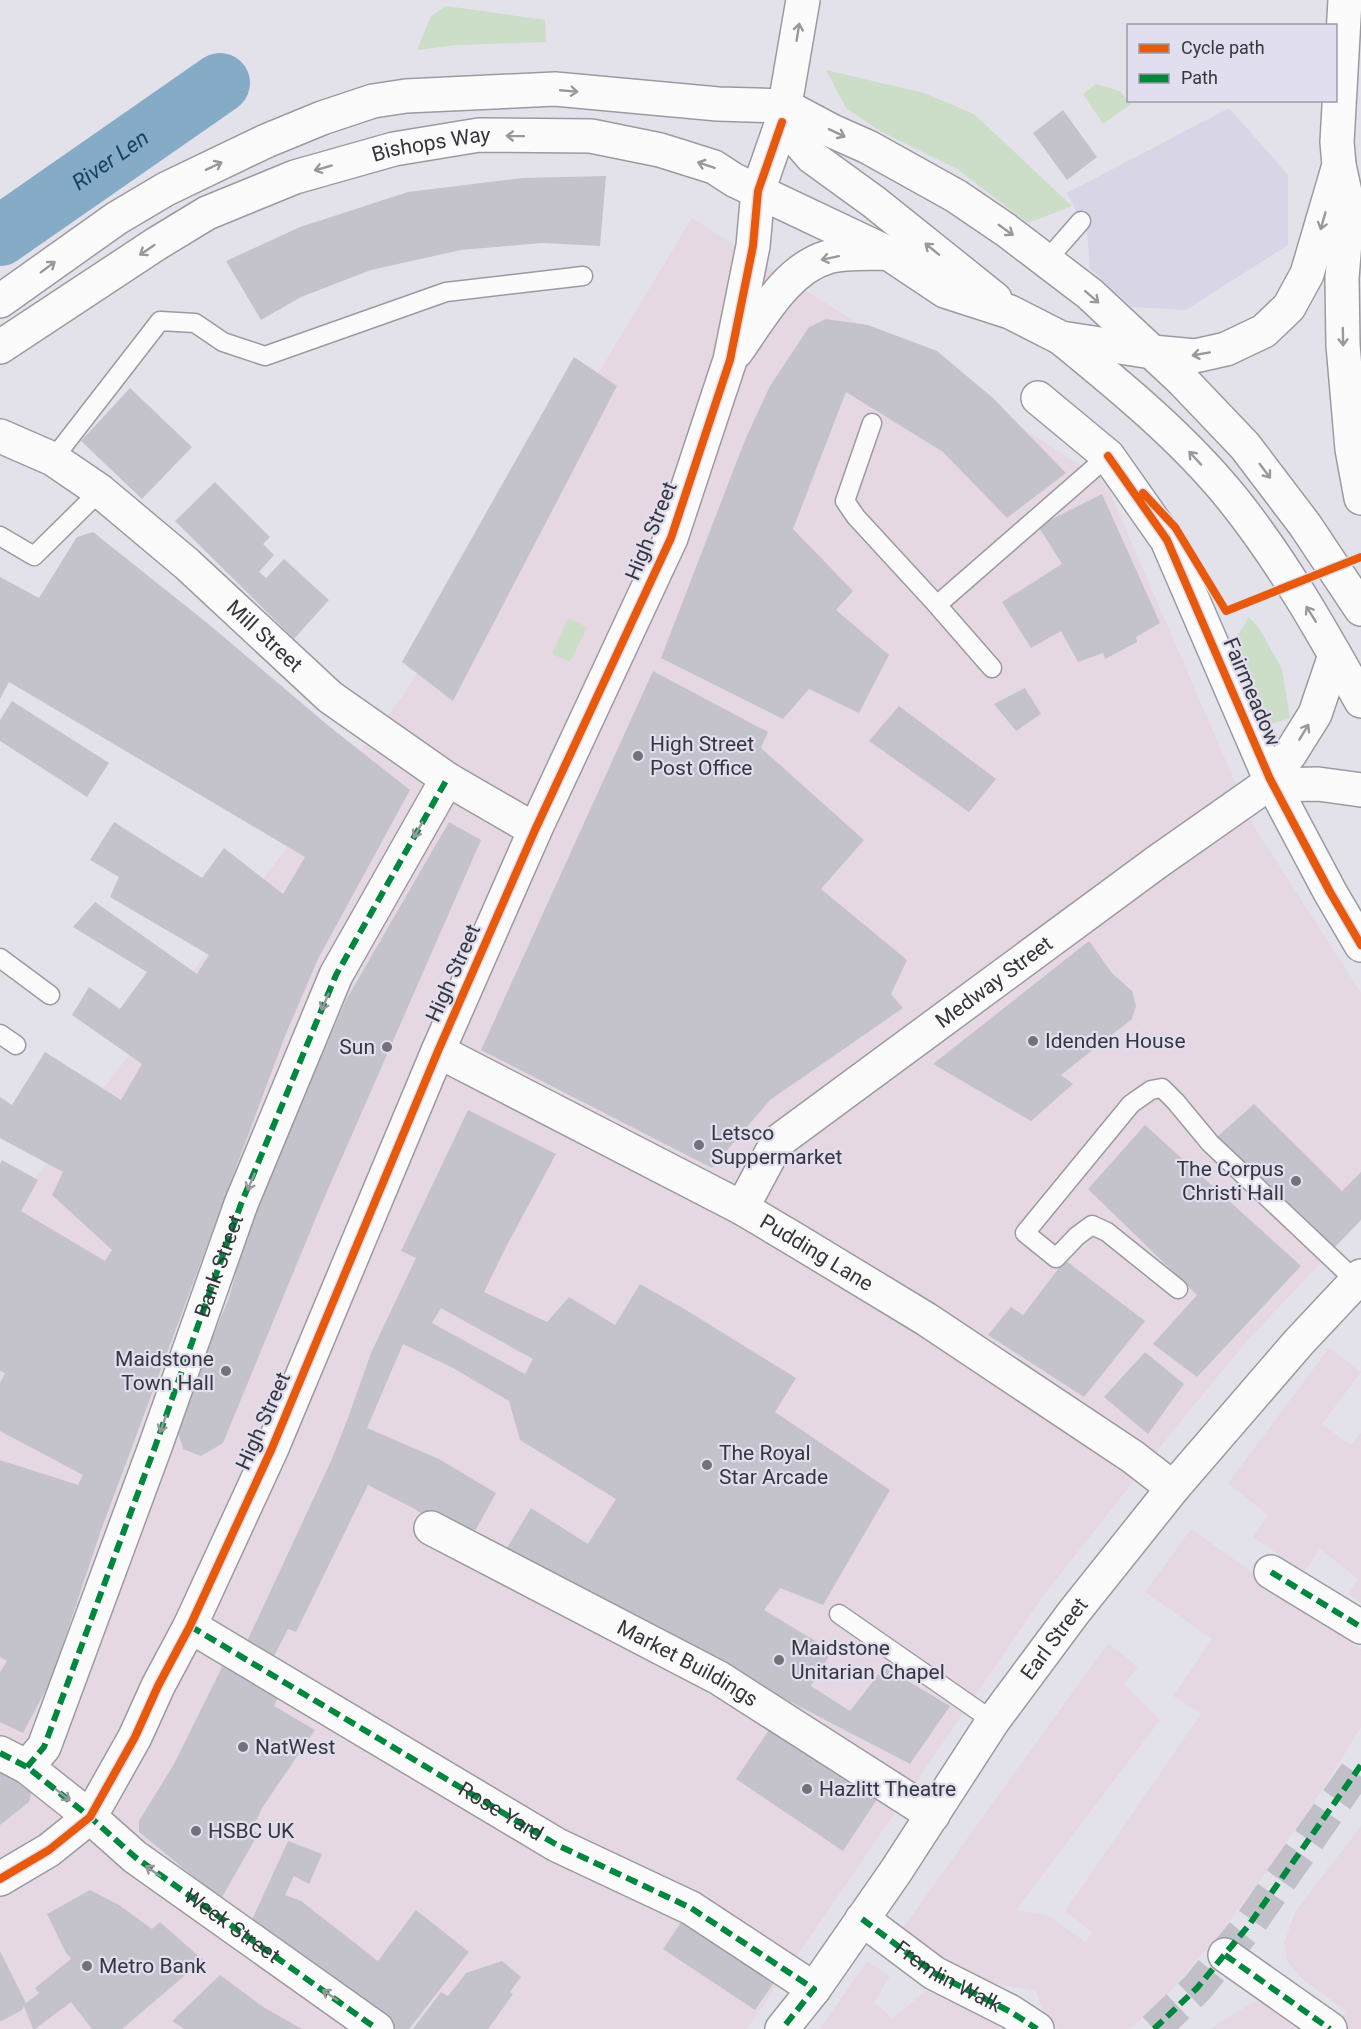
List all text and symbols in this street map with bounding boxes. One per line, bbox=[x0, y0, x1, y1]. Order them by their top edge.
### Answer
one-way arrow bbox=[793, 22, 804, 42]
legend bbox=[1127, 24, 1337, 102]
text: Cycle path bbox=[1181, 37, 1265, 58]
text: Path bbox=[1181, 67, 1218, 88]
one-way arrow bbox=[559, 86, 579, 97]
street label: Bishops Way bbox=[369, 123, 490, 167]
water label: River Len bbox=[67, 124, 153, 195]
one-way arrow bbox=[828, 127, 846, 139]
one-way arrow bbox=[505, 130, 525, 141]
one-way arrow bbox=[204, 159, 222, 171]
one-way arrow bbox=[697, 159, 716, 170]
one-way arrow bbox=[314, 163, 333, 174]
one-way arrow bbox=[1317, 211, 1328, 230]
one-way arrow bbox=[997, 224, 1013, 236]
one-way arrow bbox=[924, 242, 940, 255]
one-way arrow bbox=[140, 244, 156, 256]
one-way arrow bbox=[821, 253, 840, 264]
one-way arrow bbox=[39, 261, 55, 273]
one-way arrow bbox=[1084, 290, 1099, 304]
one-way arrow bbox=[1337, 326, 1349, 346]
one-way arrow bbox=[1192, 349, 1212, 360]
one-way arrow bbox=[1188, 451, 1202, 466]
one-way arrow bbox=[1258, 462, 1271, 478]
street label: High Street bbox=[620, 478, 682, 584]
street label: Mill Street bbox=[222, 595, 307, 677]
one-way arrow bbox=[1305, 606, 1317, 623]
street label: Fairmeadow bbox=[1218, 634, 1286, 750]
one-way arrow bbox=[1298, 724, 1310, 741]
place label: High Street Post Office bbox=[650, 732, 754, 780]
marker: High Street Post Office bbox=[631, 749, 645, 763]
one-way arrow bbox=[412, 821, 424, 838]
street label: High Street bbox=[421, 920, 485, 1025]
street label: Medway Street bbox=[931, 931, 1057, 1033]
one-way arrow bbox=[319, 992, 330, 1010]
place label: Idenden House bbox=[1045, 1029, 1186, 1053]
marker: Idenden House bbox=[1026, 1034, 1040, 1048]
place label: Sun bbox=[339, 1035, 375, 1059]
marker: Sun bbox=[380, 1040, 394, 1054]
place label: Letsco Suppermarket bbox=[711, 1121, 842, 1169]
marker: Letsco Suppermarket bbox=[692, 1138, 706, 1152]
place label: The Corpus Christi Hall bbox=[1177, 1157, 1284, 1205]
one-way arrow bbox=[245, 1172, 256, 1190]
marker: The Corpus Christi Hall bbox=[1289, 1174, 1303, 1188]
street label: Pudding Lane bbox=[756, 1209, 877, 1296]
street label: Bank Street bbox=[190, 1211, 248, 1321]
place label: Maidstone Town Hall bbox=[115, 1347, 214, 1395]
marker: Maidstone Town Hall bbox=[219, 1364, 233, 1378]
street label: High Street bbox=[231, 1368, 295, 1473]
one-way arrow bbox=[156, 1414, 167, 1433]
place label: The Royal Star Arcade bbox=[719, 1441, 828, 1489]
marker: The Royal Star Arcade bbox=[700, 1458, 714, 1472]
street label: Earl Street bbox=[1016, 1593, 1093, 1685]
street label: Market Buildings bbox=[613, 1615, 762, 1712]
place label: Maidstone Unitarian Chapel bbox=[791, 1636, 945, 1684]
marker: Maidstone Unitarian Chapel bbox=[772, 1653, 786, 1667]
place label: NatWest bbox=[255, 1735, 336, 1759]
marker: NatWest bbox=[236, 1740, 250, 1754]
street label: Rose Yard bbox=[454, 1777, 547, 1846]
place label: Hazlitt Theatre bbox=[819, 1777, 956, 1801]
marker: Hazlitt Theatre bbox=[800, 1782, 814, 1796]
one-way arrow bbox=[55, 1789, 71, 1802]
place label: HSBC UK bbox=[208, 1819, 295, 1843]
marker: HSBC UK bbox=[189, 1824, 203, 1838]
one-way arrow bbox=[146, 1865, 162, 1877]
street label: Week Street bbox=[179, 1884, 285, 1968]
street label: Fremlin Walk bbox=[890, 1936, 1006, 2017]
place label: Metro Bank bbox=[99, 1954, 207, 1978]
marker: Metro Bank bbox=[80, 1959, 94, 1973]
one-way arrow bbox=[322, 1989, 338, 2001]

